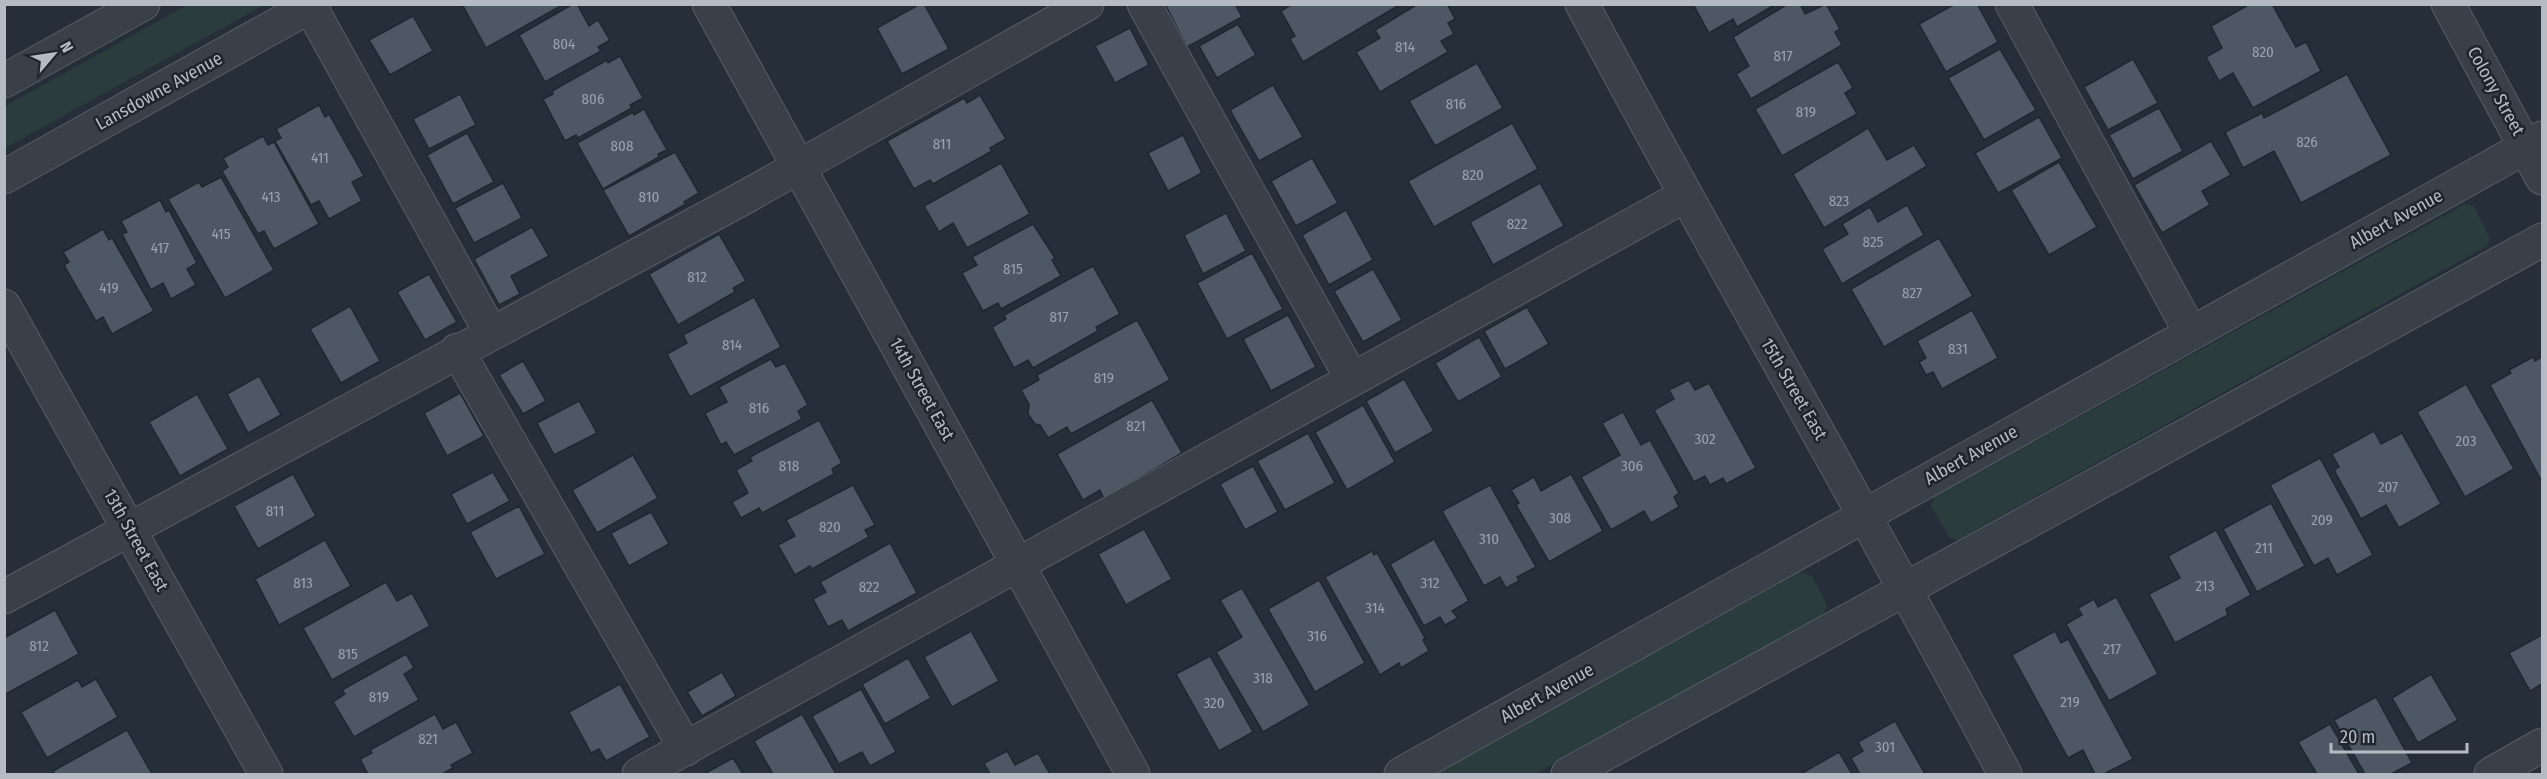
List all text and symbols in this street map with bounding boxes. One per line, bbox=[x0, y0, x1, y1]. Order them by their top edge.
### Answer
north arrow bbox=[24, 24, 84, 84]
house number: 804 bbox=[553, 35, 575, 53]
text: N bbox=[56, 38, 77, 56]
house number: 814 bbox=[1395, 38, 1415, 56]
house number: 820 bbox=[2252, 43, 2274, 61]
street label: Colony Street bbox=[2463, 43, 2529, 139]
street label: Lansdowne Avenue bbox=[92, 47, 226, 135]
house number: 817 bbox=[1773, 47, 1793, 65]
house number: 806 bbox=[582, 90, 604, 108]
house number: 816 bbox=[1446, 95, 1466, 113]
house number: 819 bbox=[1796, 103, 1816, 121]
house number: 826 bbox=[2296, 133, 2318, 151]
house number: 811 bbox=[933, 135, 951, 153]
house number: 808 bbox=[611, 137, 633, 155]
house number: 411 bbox=[311, 149, 329, 167]
house number: 820 bbox=[1462, 166, 1484, 184]
street label: Albert Avenue bbox=[2346, 184, 2447, 254]
house number: 413 bbox=[261, 188, 281, 206]
house number: 810 bbox=[639, 188, 659, 206]
house number: 823 bbox=[1829, 192, 1850, 210]
house number: 822 bbox=[1507, 215, 1528, 233]
house number: 415 bbox=[211, 225, 231, 243]
house number: 825 bbox=[1863, 233, 1884, 251]
house number: 417 bbox=[151, 239, 169, 257]
house number: 815 bbox=[1003, 260, 1023, 278]
house number: 812 bbox=[687, 268, 707, 286]
house number: 419 bbox=[99, 279, 119, 297]
house number: 827 bbox=[1902, 284, 1922, 302]
house number: 817 bbox=[1049, 308, 1069, 326]
street label: 14th Street East bbox=[885, 334, 959, 444]
street label: 15th Street East bbox=[1756, 334, 1832, 444]
house number: 814 bbox=[722, 336, 742, 354]
house number: 831 bbox=[1948, 340, 1968, 358]
house number: 819 bbox=[1094, 369, 1114, 387]
house number: 816 bbox=[749, 399, 769, 417]
house number: 821 bbox=[1126, 417, 1146, 435]
street label: Albert Avenue bbox=[1921, 420, 2022, 490]
house number: 302 bbox=[1694, 430, 1716, 448]
house number: 203 bbox=[2455, 432, 2477, 450]
house number: 818 bbox=[779, 457, 799, 475]
house number: 306 bbox=[1621, 457, 1643, 475]
house number: 207 bbox=[2378, 478, 2398, 496]
street label: 13th Street East bbox=[99, 485, 173, 595]
house number: 811 bbox=[266, 502, 284, 520]
house number: 308 bbox=[1549, 509, 1571, 527]
house number: 209 bbox=[2311, 511, 2333, 529]
house number: 820 bbox=[819, 518, 841, 536]
house number: 310 bbox=[1479, 530, 1499, 548]
house number: 211 bbox=[2255, 539, 2273, 557]
house number: 813 bbox=[293, 574, 313, 592]
house number: 312 bbox=[1421, 574, 1440, 592]
house number: 213 bbox=[2196, 577, 2215, 595]
house number: 822 bbox=[859, 578, 880, 596]
house number: 314 bbox=[1365, 599, 1385, 617]
house number: 316 bbox=[1307, 627, 1327, 645]
house number: 812 bbox=[29, 637, 49, 655]
house number: 217 bbox=[2103, 640, 2121, 658]
house number: 815 bbox=[338, 645, 358, 663]
street label: Albert Avenue bbox=[1497, 658, 1598, 728]
house number: 318 bbox=[1253, 669, 1273, 687]
house number: 819 bbox=[369, 688, 389, 706]
house number: 219 bbox=[2060, 693, 2080, 711]
house number: 320 bbox=[1203, 694, 1225, 712]
scale bar bbox=[2331, 716, 2468, 754]
text: 20 m bbox=[2340, 726, 2375, 748]
house number: 821 bbox=[418, 730, 438, 748]
house number: 301 bbox=[1875, 738, 1895, 756]

